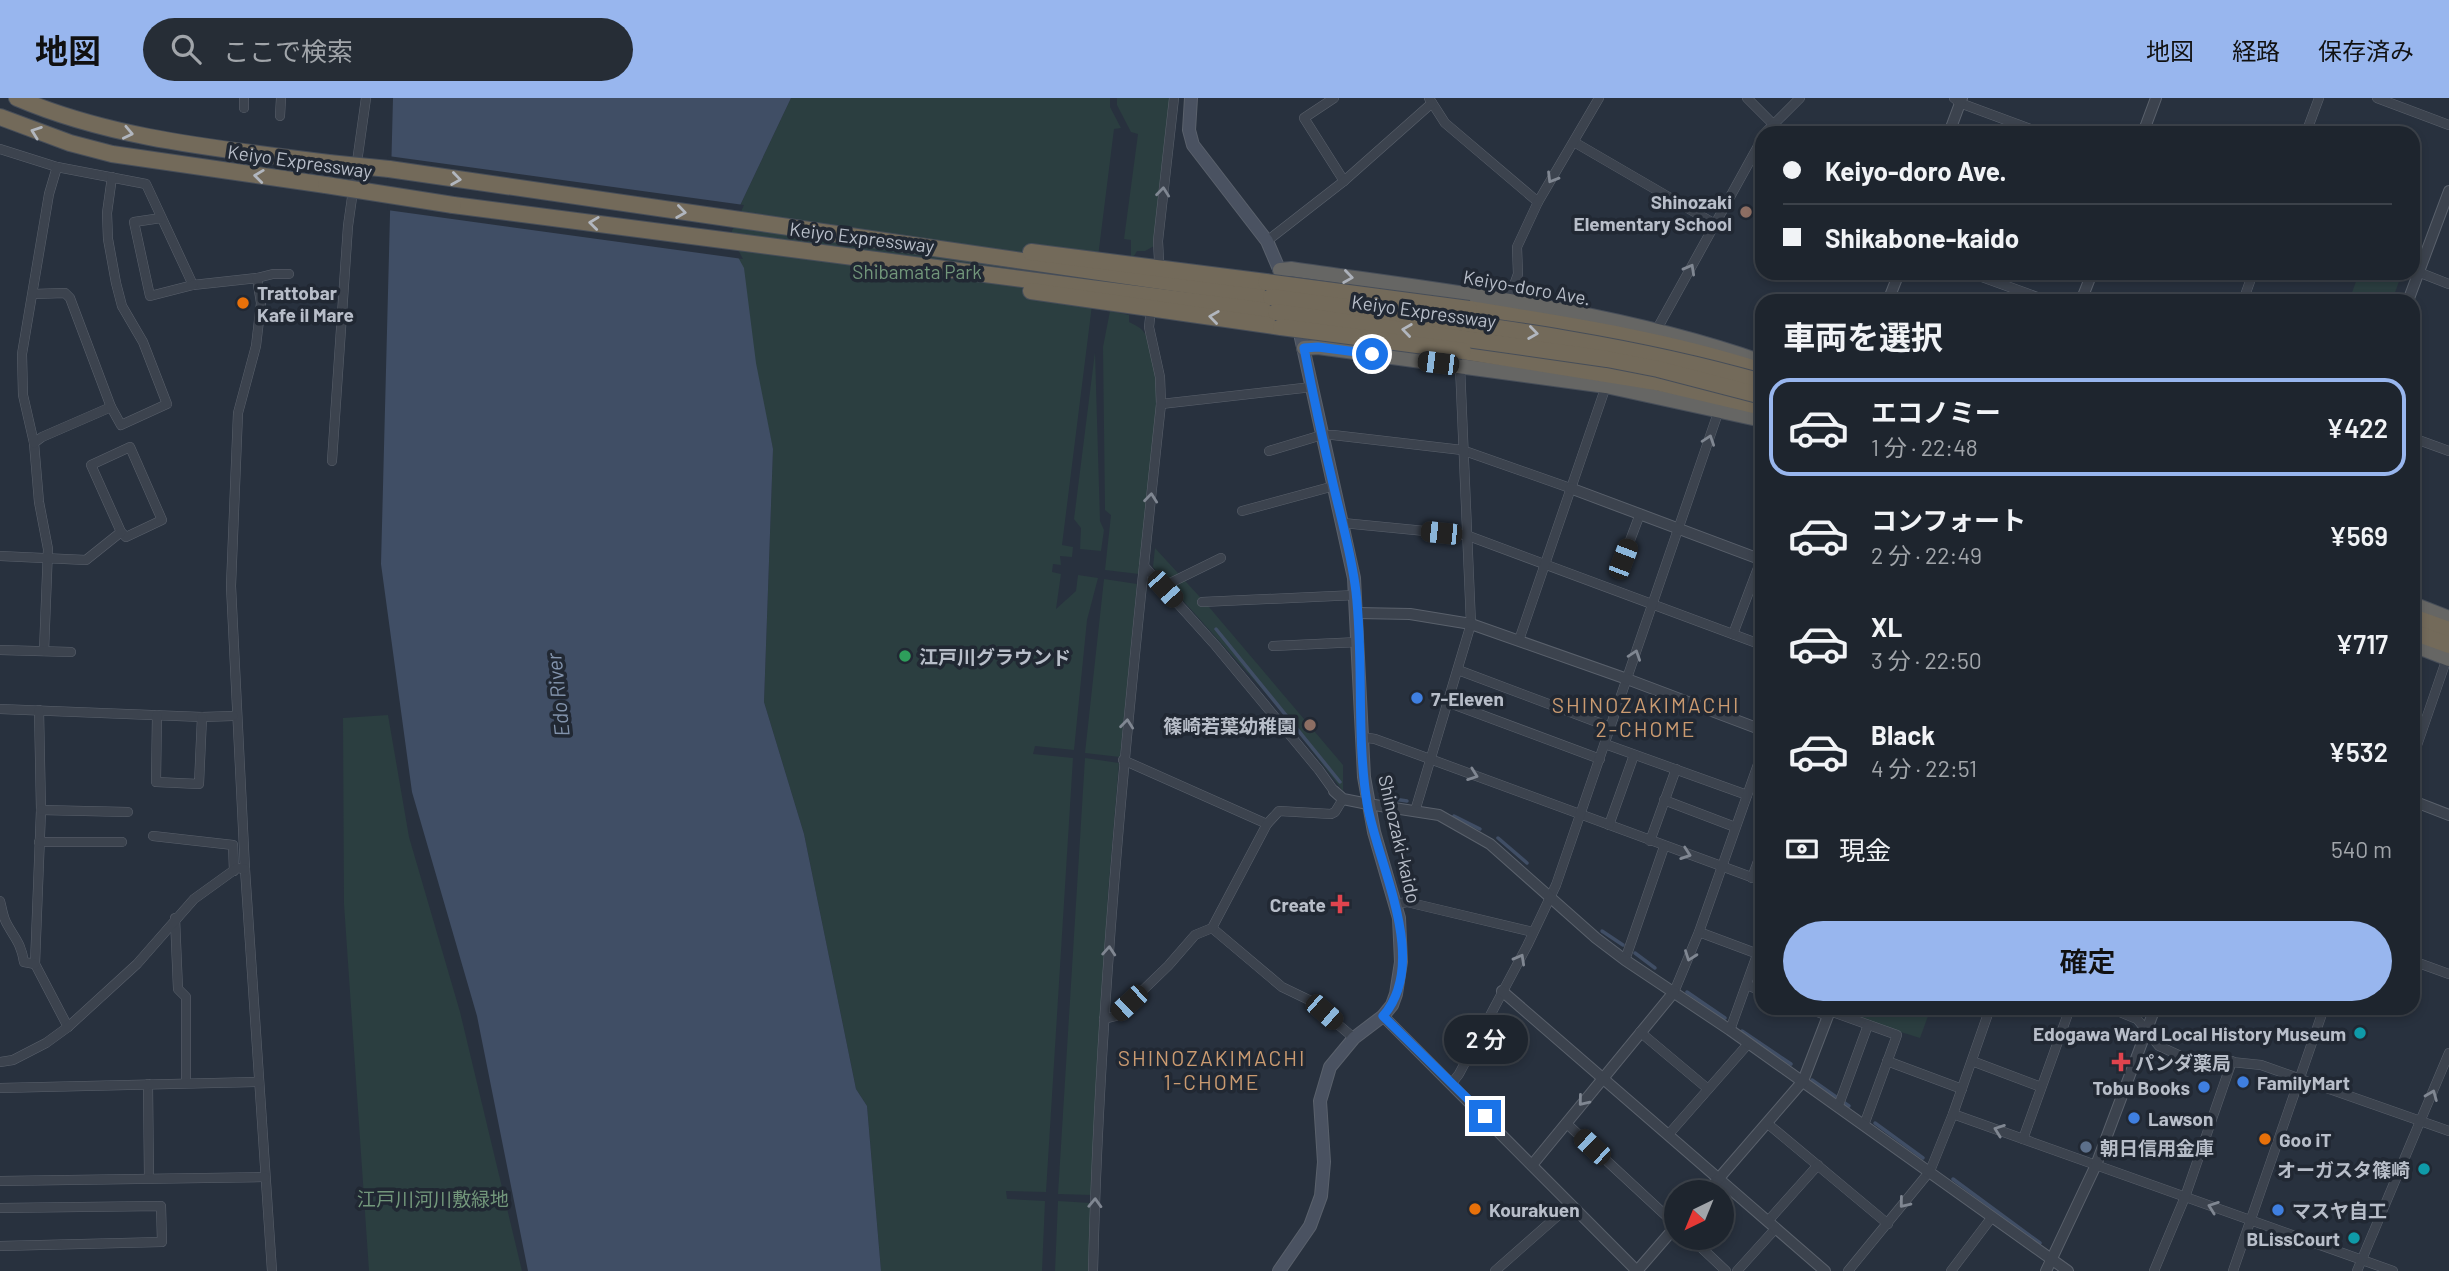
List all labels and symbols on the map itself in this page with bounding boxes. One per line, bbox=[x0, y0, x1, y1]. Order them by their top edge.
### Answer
one-way arrow bbox=[122, 124, 134, 139]
one-way arrow bbox=[31, 126, 43, 140]
street label: Keiyo Expressway bbox=[226, 139, 374, 183]
one-way arrow bbox=[253, 168, 265, 183]
one-way arrow bbox=[450, 171, 462, 186]
one-way arrow bbox=[1548, 171, 1561, 184]
one-way arrow bbox=[1156, 186, 1171, 198]
place label: Shinozaki Elementary School bbox=[1574, 190, 1732, 235]
one-way arrow bbox=[675, 204, 687, 219]
marker: Shinozaki Elementary School bbox=[1738, 204, 1754, 220]
one-way arrow bbox=[588, 216, 600, 231]
street label: Keiyo Expressway bbox=[788, 217, 936, 257]
park label: Shibamata Park bbox=[852, 260, 982, 283]
street label: Keiyo-doro Ave. bbox=[1461, 264, 1593, 310]
one-way arrow bbox=[1681, 264, 1695, 277]
one-way arrow bbox=[1342, 270, 1354, 285]
place label: Trattobar Kafe il Mare bbox=[257, 281, 354, 326]
street label: Keiyo Expressway bbox=[1350, 289, 1498, 333]
marker: Trattobar Kafe il Mare bbox=[235, 295, 251, 311]
one-way arrow bbox=[1208, 310, 1220, 325]
one-way arrow bbox=[1401, 322, 1412, 337]
one-way arrow bbox=[1527, 326, 1539, 341]
route start bbox=[1356, 338, 1388, 370]
car bbox=[1416, 350, 1461, 376]
one-way arrow bbox=[1701, 434, 1715, 446]
one-way arrow bbox=[1143, 492, 1158, 503]
car bbox=[1420, 520, 1463, 546]
car bbox=[1606, 536, 1641, 582]
car bbox=[1144, 566, 1187, 612]
place label: 江戸川グラウンド bbox=[919, 645, 1071, 668]
marker: 江戸川グラウンド bbox=[897, 648, 913, 664]
one-way arrow bbox=[1627, 650, 1641, 662]
water label: Edo River bbox=[540, 651, 574, 738]
place label: 7-Eleven bbox=[1431, 687, 1504, 710]
marker: 7-Eleven bbox=[1409, 690, 1425, 706]
district label: SHINOZAKIMACHI 2-CHOME bbox=[1552, 692, 1740, 741]
place label: 篠崎若葉幼稚園 bbox=[1163, 714, 1296, 737]
marker: 篠崎若葉幼稚園 bbox=[1302, 717, 1318, 733]
one-way arrow bbox=[1119, 719, 1134, 730]
one-way arrow bbox=[1467, 766, 1479, 780]
street label: Shinozaki-kaido bbox=[1374, 772, 1426, 906]
one-way arrow bbox=[1680, 846, 1692, 860]
place label: Create bbox=[1270, 893, 1326, 916]
marker: Create bbox=[1332, 896, 1348, 912]
one-way arrow bbox=[1101, 945, 1116, 956]
one-way arrow bbox=[1684, 949, 1698, 961]
one-way arrow bbox=[1512, 954, 1525, 966]
car bbox=[1107, 981, 1152, 1025]
car bbox=[1302, 990, 1347, 1034]
callout: 2 分 bbox=[1443, 1014, 1527, 1063]
place label: Edogawa Ward Local History Museum bbox=[2033, 1022, 2346, 1045]
marker: Edogawa Ward Local History Museum bbox=[2352, 1025, 2368, 1041]
district label: SHINOZAKIMACHI 1-CHOME bbox=[1118, 1045, 1306, 1094]
place label: パンダ薬局 bbox=[2135, 1051, 2231, 1074]
marker: パンダ薬局 bbox=[2113, 1054, 2129, 1070]
place label: FamilyMart bbox=[2257, 1071, 2350, 1094]
marker: FamilyMart bbox=[2235, 1074, 2251, 1090]
place label: Tobu Books bbox=[2093, 1076, 2190, 1099]
marker: Tobu Books bbox=[2196, 1079, 2212, 1095]
one-way arrow bbox=[2423, 1090, 2437, 1102]
one-way arrow bbox=[1579, 1094, 1592, 1106]
route end bbox=[1469, 1100, 1501, 1132]
place label: Lawson bbox=[2148, 1107, 2213, 1130]
marker: Lawson bbox=[2126, 1110, 2142, 1126]
one-way arrow bbox=[1993, 1124, 2005, 1138]
car bbox=[1570, 1125, 1615, 1169]
place label: Goo iT bbox=[2279, 1128, 2332, 1151]
marker: Goo iT bbox=[2257, 1131, 2273, 1147]
place label: 朝日信用金庫 bbox=[2100, 1136, 2214, 1159]
marker: 朝日信用金庫 bbox=[2078, 1139, 2094, 1155]
place label: オーガスタ篠崎 bbox=[2277, 1158, 2410, 1181]
marker: オーガスタ篠崎 bbox=[2416, 1161, 2432, 1177]
north arrow bbox=[1664, 1180, 1734, 1250]
park label: 江戸川河川敷緑地 bbox=[357, 1187, 509, 1210]
one-way arrow bbox=[1900, 1196, 1913, 1208]
one-way arrow bbox=[1088, 1197, 1103, 1208]
place label: Kourakuen bbox=[1489, 1198, 1580, 1221]
place label: マスヤ自工 bbox=[2292, 1199, 2387, 1222]
marker: Kourakuen bbox=[1467, 1201, 1483, 1217]
one-way arrow bbox=[2207, 1201, 2219, 1215]
marker: マスヤ自工 bbox=[2270, 1202, 2286, 1218]
place label: BLissCourt bbox=[2246, 1227, 2340, 1250]
marker: BLissCourt bbox=[2346, 1230, 2362, 1246]

